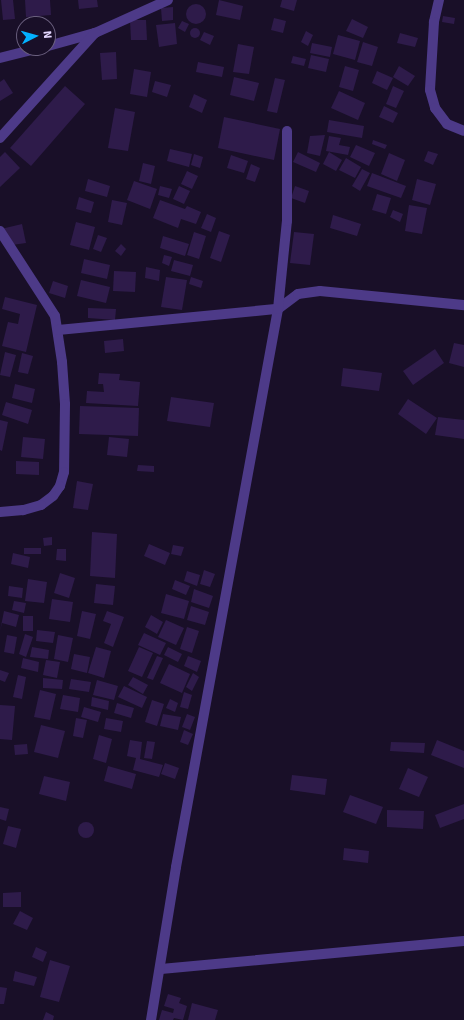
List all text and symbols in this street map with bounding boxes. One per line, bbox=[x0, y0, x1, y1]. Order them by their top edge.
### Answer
north arrow bbox=[16, 16, 56, 56]
text: N bbox=[41, 30, 54, 39]

